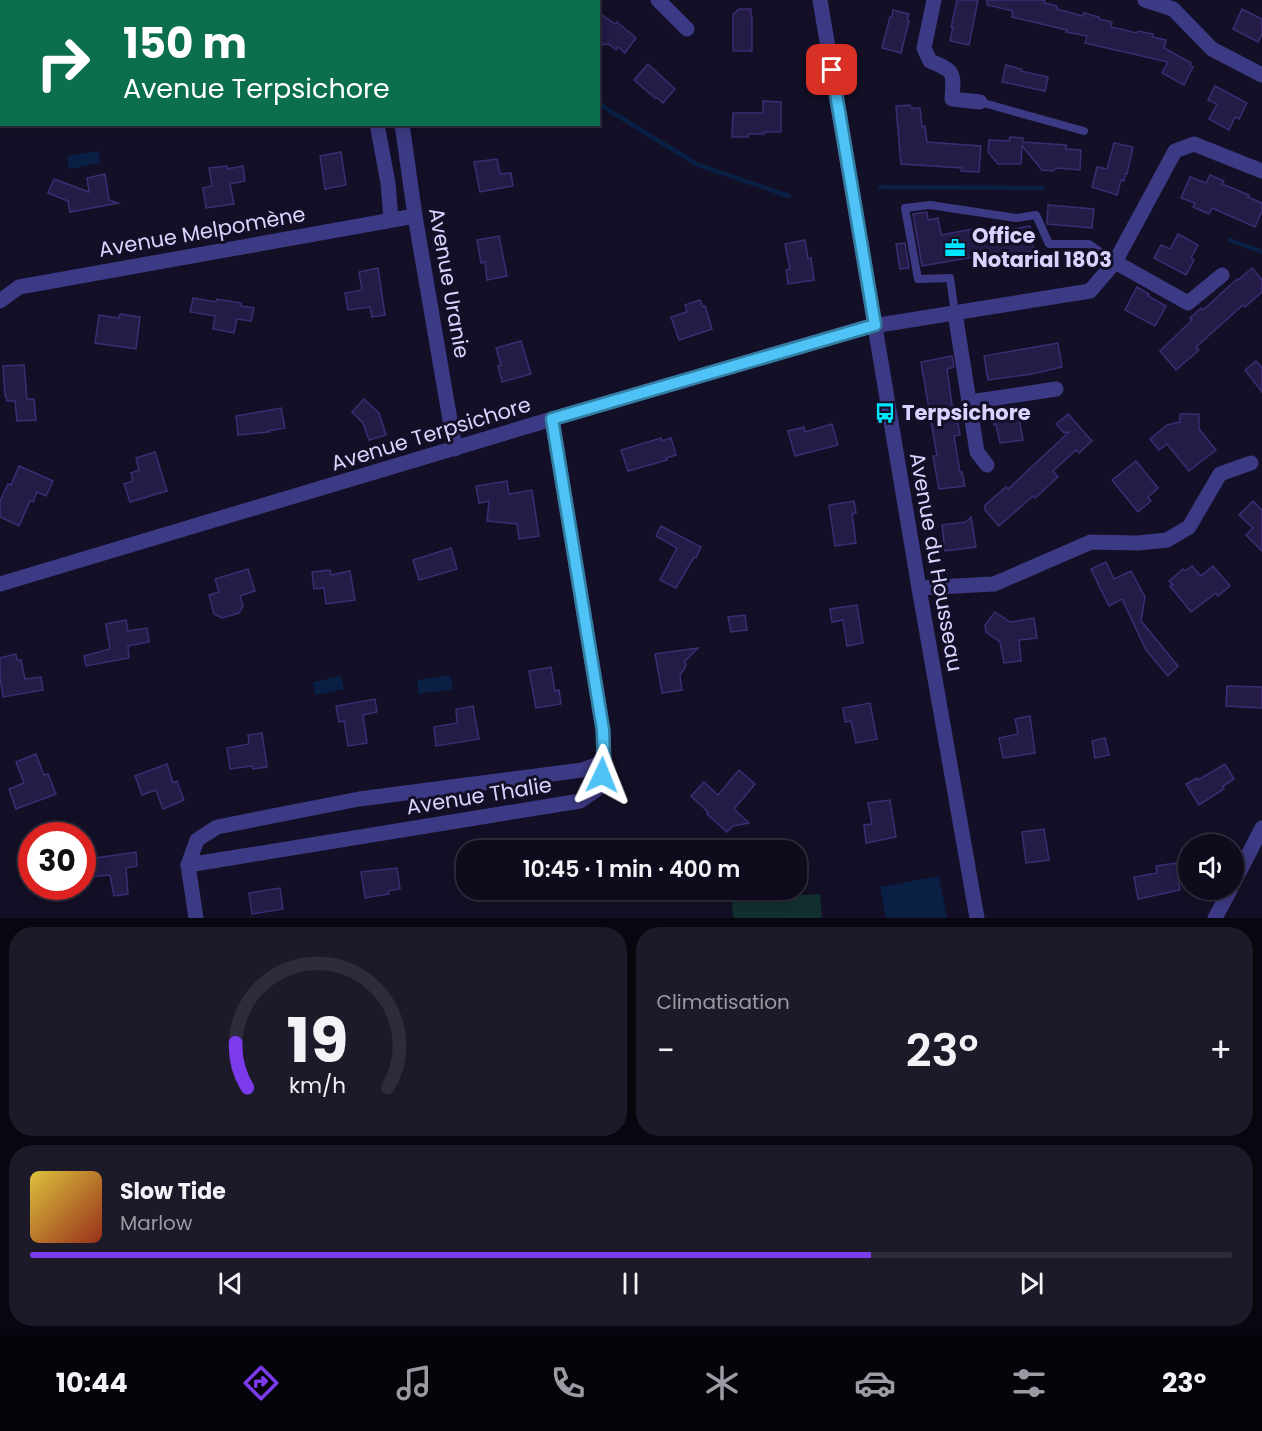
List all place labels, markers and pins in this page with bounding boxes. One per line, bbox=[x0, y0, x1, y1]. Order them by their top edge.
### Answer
pin bbox=[806, 44, 857, 95]
place label: Office Notarial 1803 bbox=[972, 221, 1112, 274]
office icon: Office Notarial 1803 bbox=[943, 236, 967, 260]
place label: Terpsichore bbox=[902, 398, 1031, 427]
bus stop icon: Terpsichore bbox=[873, 401, 897, 425]

